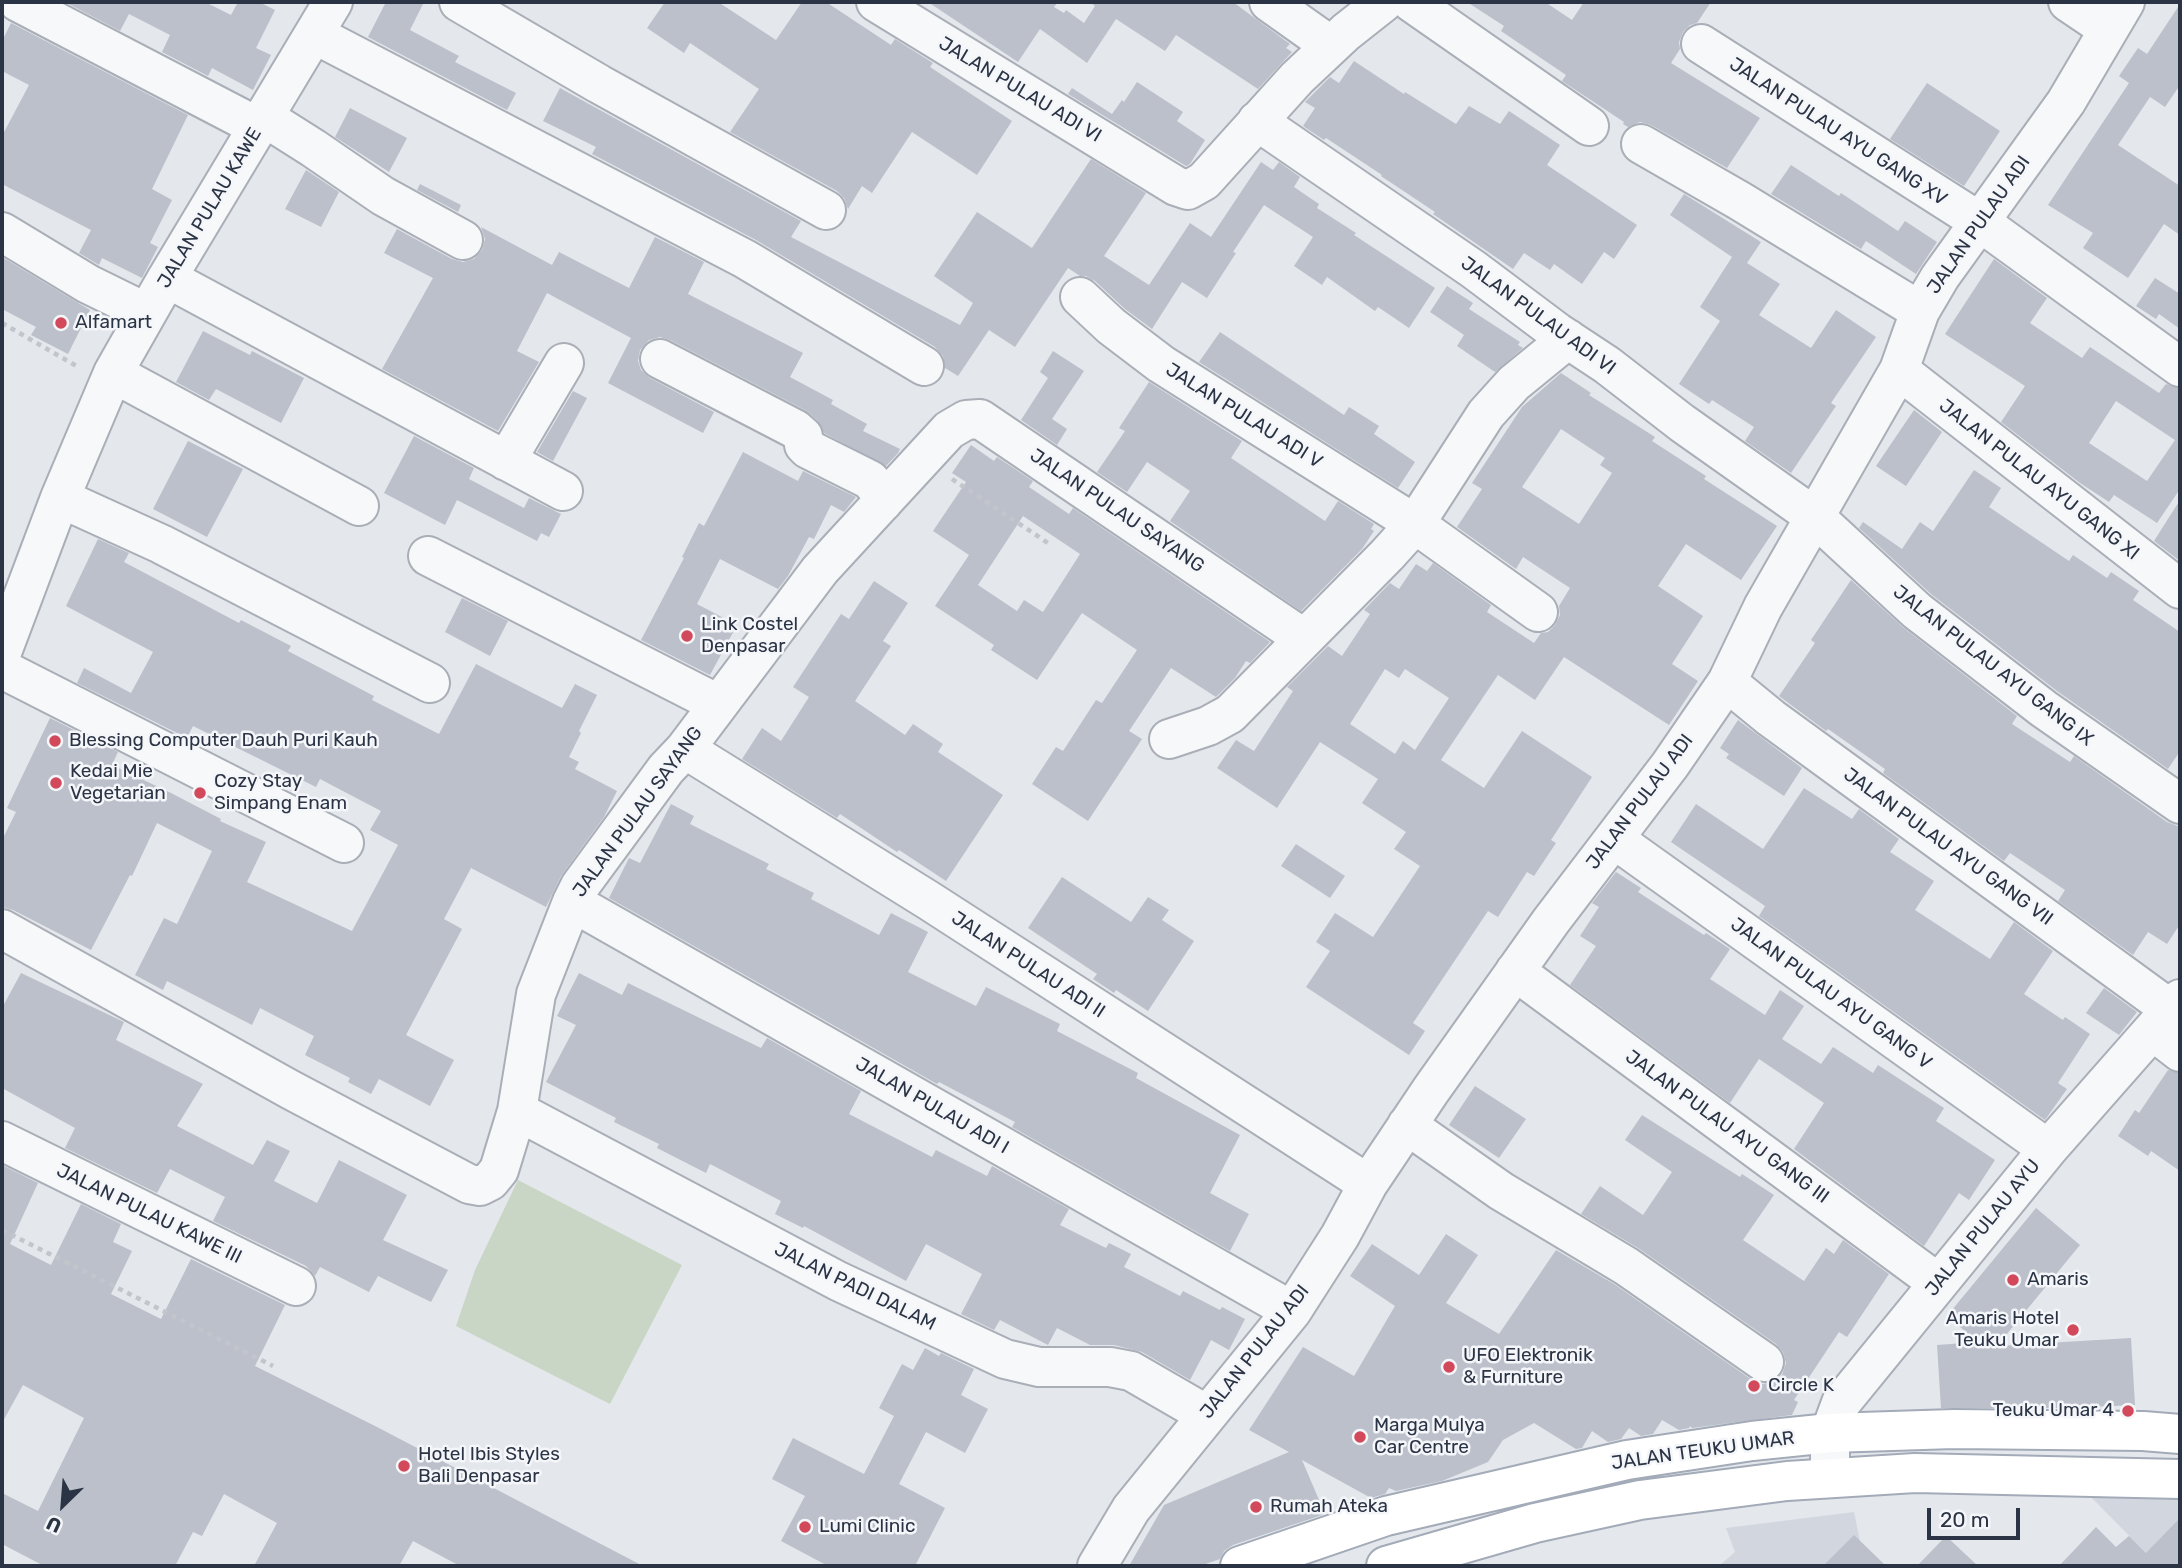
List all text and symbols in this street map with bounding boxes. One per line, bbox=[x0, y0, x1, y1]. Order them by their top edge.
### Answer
street label: JALAN PULAU ADI VI bbox=[935, 32, 1105, 148]
street label: JALAN PULAU AYU GANG XV bbox=[1725, 53, 1951, 211]
street label: JALAN PULAU KAWE bbox=[153, 124, 267, 292]
street label: JALAN PULAU ADI bbox=[1923, 152, 2035, 298]
street label: JALAN PULAU ADI VI bbox=[1456, 252, 1620, 380]
place label: Alfamart bbox=[75, 312, 152, 334]
marker: Alfamart bbox=[53, 315, 69, 331]
street label: JALAN PULAU ADI V bbox=[1161, 358, 1327, 474]
street label: JALAN PULAU AYU GANG XI bbox=[1934, 395, 2144, 565]
street label: JALAN PULAU SAYANG bbox=[1026, 444, 1208, 578]
street label: JALAN PULAU AYU GANG IX bbox=[1888, 581, 2098, 751]
place label: Link Costel Denpasar bbox=[701, 614, 798, 658]
marker: Link Costel Denpasar bbox=[679, 628, 695, 644]
street label: JALAN PULAU SAYANG bbox=[568, 722, 708, 902]
place label: Blessing Computer Dauh Puri Kauh bbox=[69, 730, 378, 752]
street label: JALAN PULAU ADI bbox=[1582, 730, 1698, 874]
marker: Blessing Computer Dauh Puri Kauh bbox=[47, 733, 63, 749]
place label: Kedai Mie Vegetarian bbox=[70, 761, 166, 805]
street label: JALAN PULAU AYU GANG VII bbox=[1839, 763, 2057, 931]
place label: Cozy Stay Simpang Enam bbox=[214, 771, 347, 815]
marker: Kedai Mie Vegetarian bbox=[48, 775, 64, 791]
marker: Cozy Stay Simpang Enam bbox=[192, 785, 208, 801]
street label: JALAN PULAU ADI II bbox=[947, 907, 1109, 1023]
street label: JALAN PULAU AYU GANG V bbox=[1726, 913, 1936, 1075]
street label: JALAN PULAU AYU GANG III bbox=[1621, 1046, 1833, 1208]
street label: JALAN PULAU ADI I bbox=[851, 1053, 1013, 1159]
street label: JALAN PULAU AYU bbox=[1921, 1155, 2045, 1301]
street label: JALAN PULAU KAWE III bbox=[53, 1159, 245, 1269]
street label: JALAN PADI DALAM bbox=[770, 1238, 940, 1336]
place label: Amaris bbox=[2027, 1269, 2089, 1291]
marker: Amaris bbox=[2005, 1272, 2021, 1288]
street label: JALAN PULAU ADI bbox=[1196, 1281, 1314, 1423]
place label: Amaris Hotel Teuku Umar bbox=[1946, 1308, 2059, 1352]
marker: Amaris Hotel Teuku Umar bbox=[2065, 1322, 2081, 1338]
place label: UFO Elektronik & Furniture bbox=[1463, 1345, 1593, 1389]
marker: UFO Elektronik & Furniture bbox=[1441, 1359, 1457, 1375]
place label: Circle K bbox=[1768, 1375, 1834, 1397]
marker: Circle K bbox=[1746, 1378, 1762, 1394]
place label: Teuku Umar 4 bbox=[1992, 1400, 2114, 1422]
marker: Teuku Umar 4 bbox=[2120, 1403, 2136, 1419]
place label: Marga Mulya Car Centre bbox=[1374, 1415, 1485, 1459]
street label: JALAN TEUKU UMAR bbox=[1610, 1427, 1796, 1475]
marker: Marga Mulya Car Centre bbox=[1352, 1429, 1368, 1445]
place label: Hotel Ibis Styles Bali Denpasar bbox=[418, 1444, 560, 1488]
marker: Hotel Ibis Styles Bali Denpasar bbox=[396, 1458, 412, 1474]
north arrow bbox=[28, 1470, 98, 1540]
scale bar bbox=[1930, 1494, 2023, 1538]
place label: Rumah Ateka bbox=[1270, 1496, 1388, 1518]
marker: Rumah Ateka bbox=[1248, 1499, 1264, 1515]
text: 20 m bbox=[1940, 1507, 1989, 1532]
text: U bbox=[43, 1511, 65, 1538]
place label: Lumi Clinic bbox=[819, 1516, 915, 1538]
marker: Lumi Clinic bbox=[797, 1519, 813, 1535]

